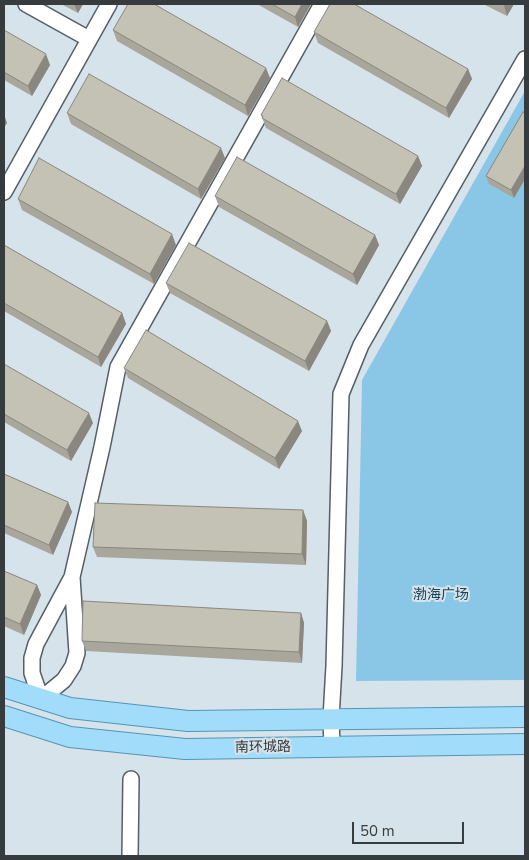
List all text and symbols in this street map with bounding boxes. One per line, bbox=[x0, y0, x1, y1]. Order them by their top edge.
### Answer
park label: 渤海广场 bbox=[413, 588, 469, 604]
street label: 南环城路 bbox=[235, 739, 291, 757]
scale bar bbox=[354, 812, 466, 844]
text: 50 m bbox=[360, 821, 395, 841]

